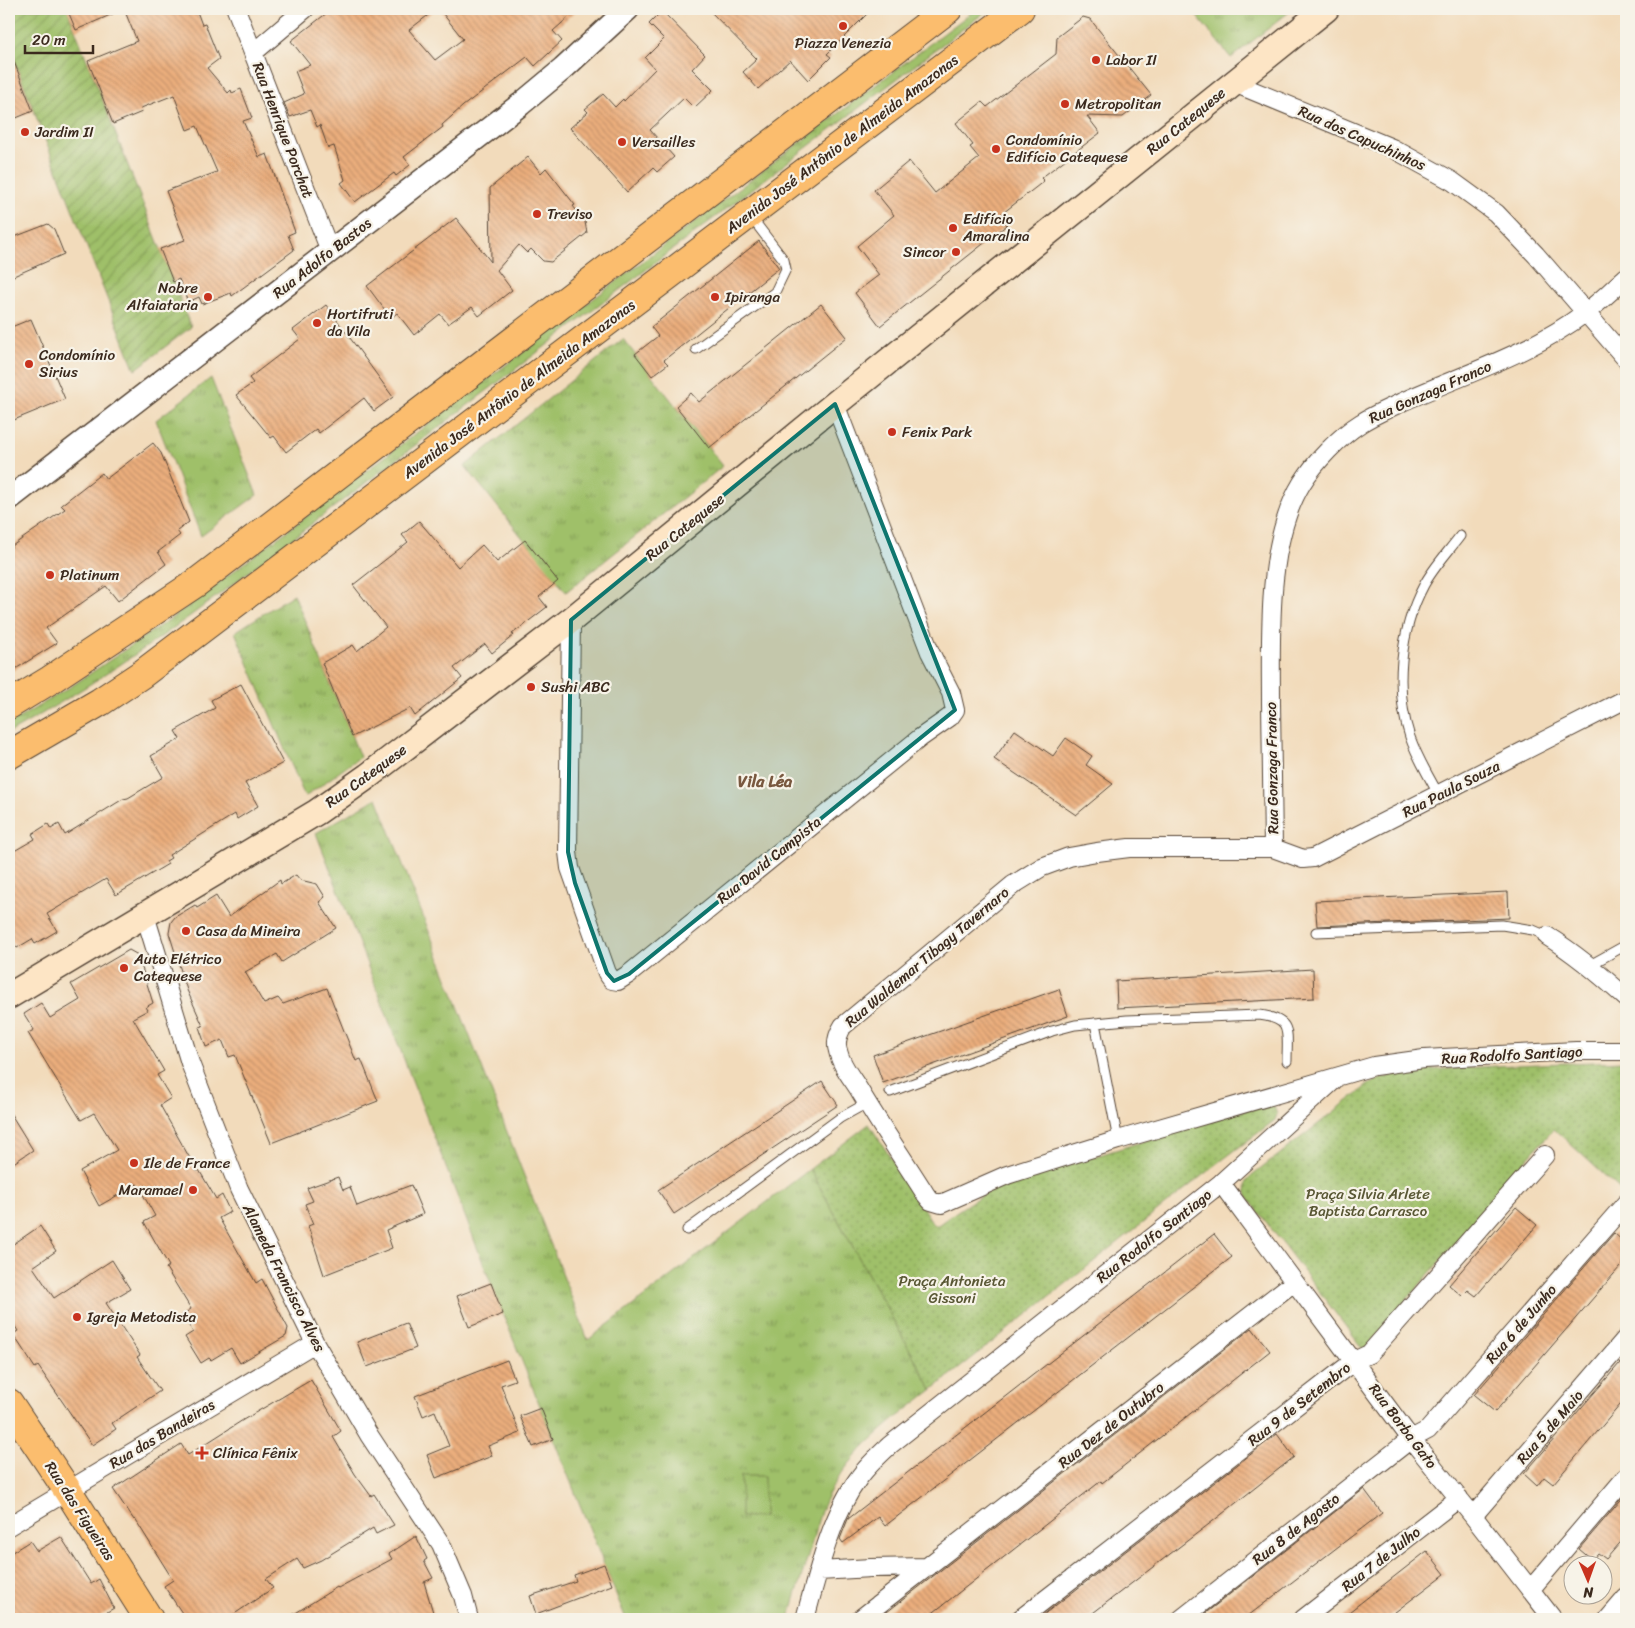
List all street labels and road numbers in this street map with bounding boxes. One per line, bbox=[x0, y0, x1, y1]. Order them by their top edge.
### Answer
street label: Avenida José Antônio de Almeida Amazonas bbox=[719, 47, 965, 241]
street label: Rua Henrique Porchat bbox=[245, 58, 321, 202]
street label: Rua Catequese bbox=[1140, 80, 1232, 161]
street label: Rua dos Capuchinhos bbox=[1294, 98, 1430, 178]
street label: Rua Adolfo Bastos bbox=[267, 210, 378, 305]
street label: Avenida José Antônio de Almeida Amazonas bbox=[396, 292, 642, 486]
street label: Rua Gonzaga Franco bbox=[1364, 353, 1496, 431]
street label: Rua Catequese bbox=[639, 486, 731, 567]
street label: Rua Gonzaga Franco bbox=[1258, 701, 1286, 834]
street label: Rua Catequese bbox=[319, 737, 413, 815]
street label: Rua Paula Souza bbox=[1398, 753, 1505, 825]
street label: Rua David Campista bbox=[711, 809, 827, 911]
street label: Rua Waldemar Tibagy Tavernaro bbox=[839, 880, 1015, 1034]
street label: Rua Rodolfo Santiago bbox=[1441, 1038, 1584, 1072]
street label: Rua Rodolfo Santiago bbox=[1090, 1182, 1218, 1290]
street label: Alameda Francisco Alves bbox=[235, 1199, 333, 1357]
street label: Rua 6 de Junho bbox=[1479, 1278, 1563, 1370]
street label: Rua 9 de Setembro bbox=[1242, 1355, 1357, 1453]
street label: Rua Dez de Outubro bbox=[1052, 1375, 1170, 1475]
street label: Rua Borba Gato bbox=[1362, 1378, 1444, 1475]
street label: Rua 5 de Maio bbox=[1510, 1383, 1590, 1470]
street label: Rua das Bandeiras bbox=[104, 1392, 221, 1476]
street label: Rua das Figueiras bbox=[38, 1456, 122, 1566]
street label: Rua 8 de Agosto bbox=[1246, 1486, 1346, 1572]
street label: Rua 7 de Julho bbox=[1336, 1519, 1427, 1598]

